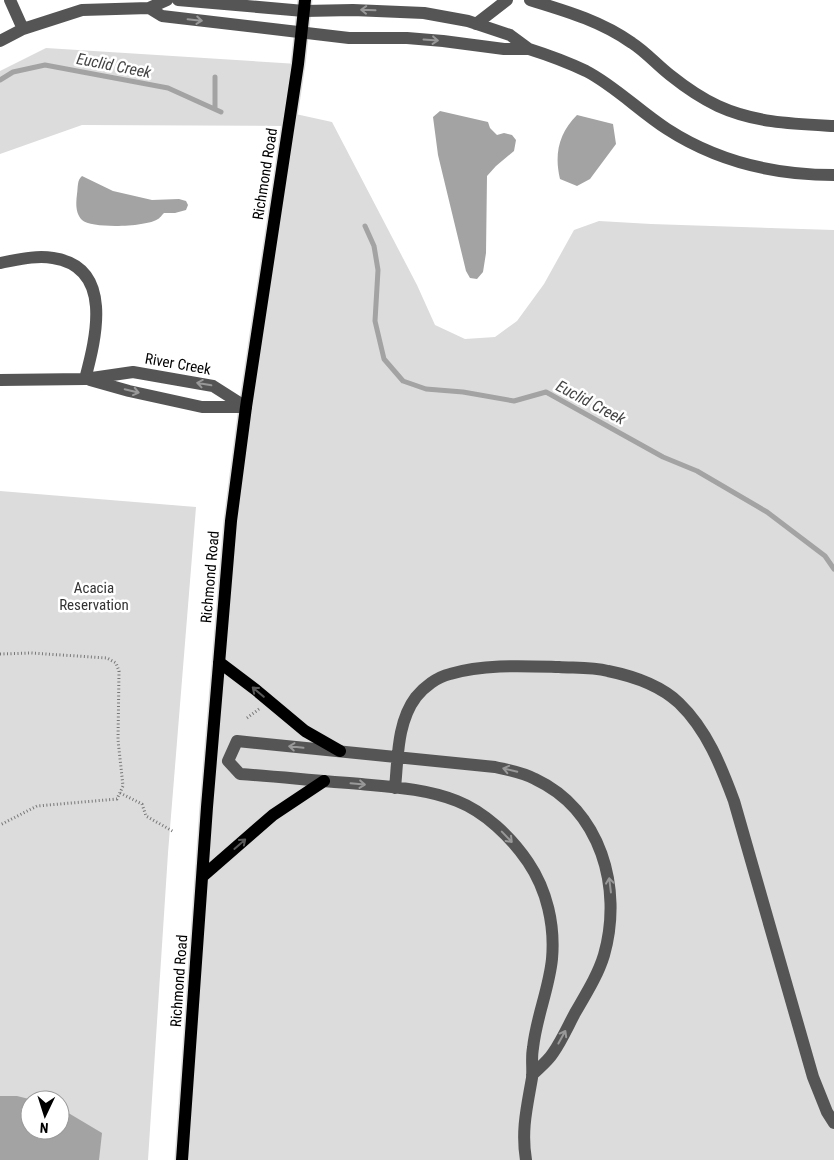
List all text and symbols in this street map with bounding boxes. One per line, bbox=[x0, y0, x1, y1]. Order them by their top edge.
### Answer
one-way arrow bbox=[360, 6, 376, 15]
one-way arrow bbox=[187, 15, 203, 25]
one-way arrow bbox=[422, 35, 438, 44]
water label: Euclid Creek bbox=[75, 49, 154, 82]
street label: Richmond Road bbox=[249, 127, 281, 221]
street label: River Creek bbox=[144, 349, 213, 379]
water label: Euclid Creek bbox=[553, 376, 630, 429]
one-way arrow bbox=[196, 379, 212, 389]
one-way arrow bbox=[124, 387, 140, 396]
street label: Richmond Road bbox=[197, 530, 223, 624]
park label: Acacia Reservation bbox=[59, 579, 129, 614]
one-way arrow bbox=[252, 687, 265, 698]
one-way arrow bbox=[288, 742, 304, 751]
one-way arrow bbox=[502, 765, 518, 774]
one-way arrow bbox=[350, 779, 366, 789]
one-way arrow bbox=[501, 831, 513, 843]
one-way arrow bbox=[233, 838, 246, 850]
one-way arrow bbox=[605, 878, 615, 894]
street label: Richmond Road bbox=[167, 934, 191, 1028]
one-way arrow bbox=[557, 1029, 567, 1044]
north arrow bbox=[20, 1090, 70, 1140]
text: N bbox=[39, 1120, 49, 1136]

